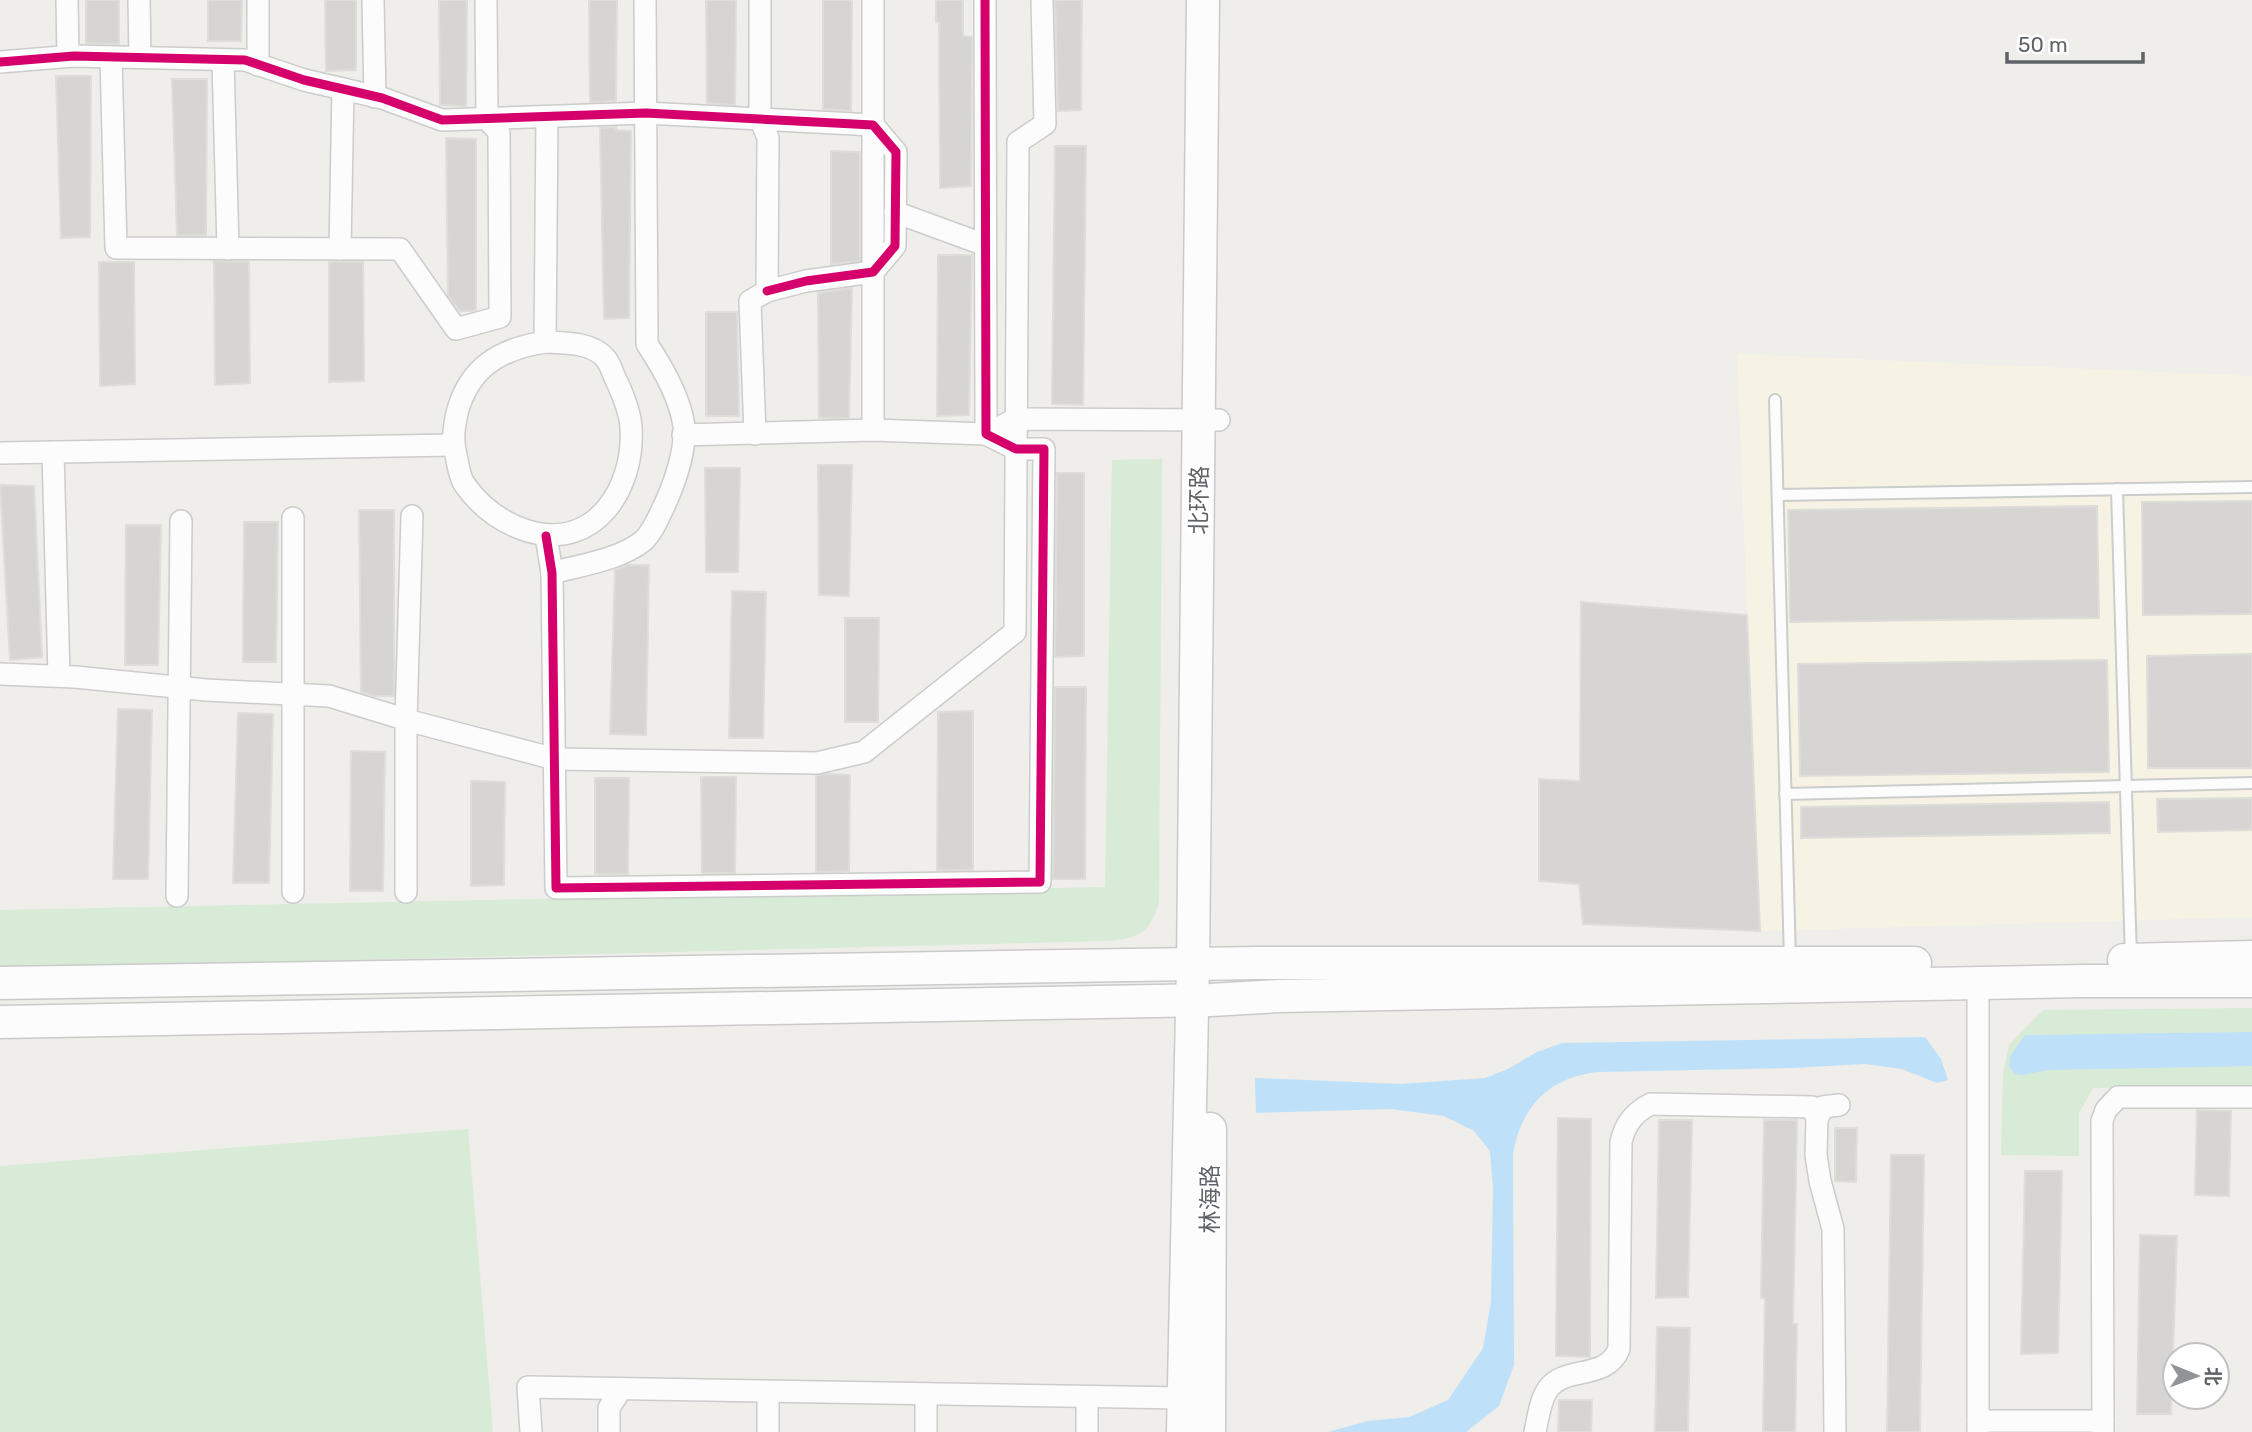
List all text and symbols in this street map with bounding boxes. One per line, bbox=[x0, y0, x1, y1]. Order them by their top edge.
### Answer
scale bar bbox=[2007, 21, 2144, 65]
text: 50 m bbox=[2018, 32, 2068, 57]
street label: 北环路 bbox=[1184, 465, 1214, 535]
street label: 林海路 bbox=[1196, 1165, 1224, 1234]
north arrow bbox=[2161, 1341, 2231, 1411]
text: 北 bbox=[2201, 1367, 2224, 1386]

